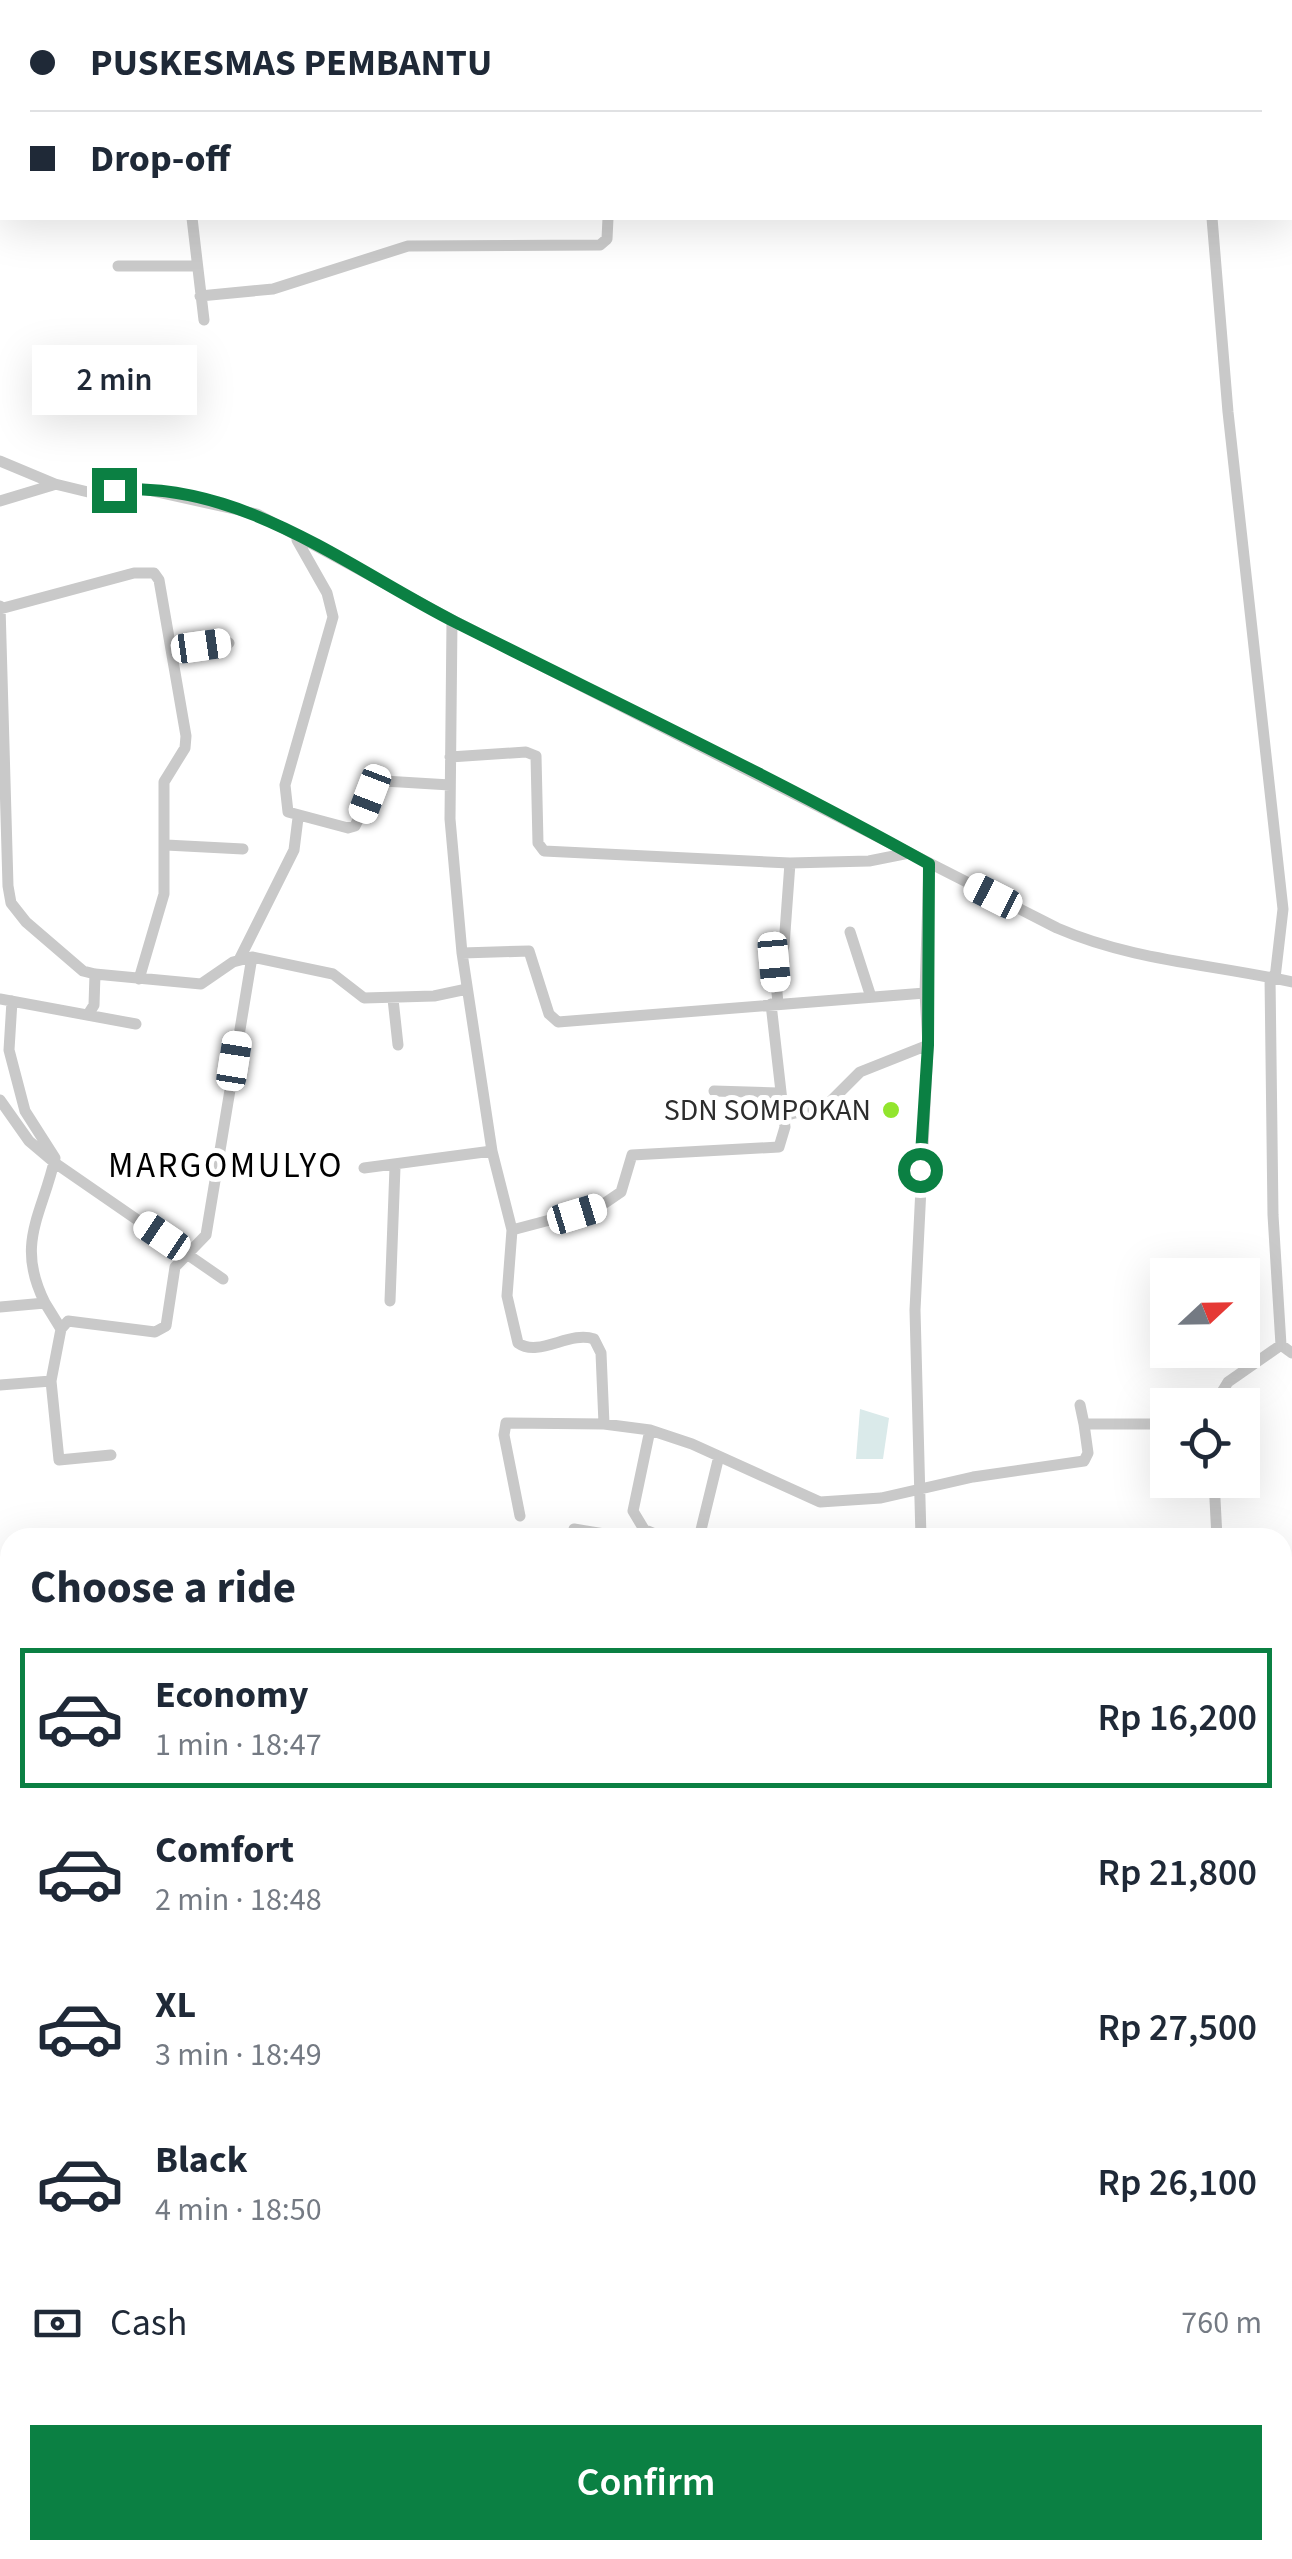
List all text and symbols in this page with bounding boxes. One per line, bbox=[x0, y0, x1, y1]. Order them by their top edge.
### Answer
text: PUSKESMAS PEMBANTU bbox=[90, 36, 492, 90]
text: Drop-off bbox=[90, 132, 230, 186]
callout: 2 min bbox=[32, 345, 196, 415]
text: 2 min bbox=[76, 357, 153, 403]
route end bbox=[92, 468, 137, 513]
car bbox=[169, 627, 233, 665]
car bbox=[345, 761, 395, 827]
car bbox=[959, 869, 1027, 923]
car bbox=[756, 931, 792, 993]
car bbox=[214, 1029, 254, 1093]
place label: SDN SOMPOKAN bbox=[664, 1089, 871, 1132]
marker: SDN SOMPOKAN bbox=[880, 1099, 902, 1121]
district label: MARGOMULYO bbox=[108, 1141, 344, 1191]
route start bbox=[898, 1148, 943, 1193]
car bbox=[544, 1191, 610, 1237]
car bbox=[129, 1207, 195, 1265]
north arrow bbox=[1150, 1258, 1260, 1368]
map controls bbox=[1150, 1258, 1260, 1498]
button: locate bbox=[1150, 1388, 1260, 1498]
text: Choose a ride bbox=[30, 1556, 296, 1620]
text: Economy bbox=[155, 1668, 308, 1722]
icon: car bbox=[35, 1673, 125, 1763]
text: Rp 16,200 bbox=[1098, 1691, 1257, 1745]
text: 1 min · 18:47 bbox=[155, 1722, 322, 1768]
text: Comfort bbox=[155, 1823, 294, 1877]
icon: car bbox=[35, 1828, 125, 1918]
text: Rp 21,800 bbox=[1098, 1846, 1257, 1900]
text: 2 min · 18:48 bbox=[155, 1877, 322, 1923]
text: XL bbox=[155, 1978, 196, 2032]
icon: car bbox=[35, 1983, 125, 2073]
text: Rp 27,500 bbox=[1098, 2001, 1257, 2055]
text: 3 min · 18:49 bbox=[155, 2032, 322, 2078]
text: Black bbox=[155, 2133, 248, 2187]
icon: car bbox=[35, 2138, 125, 2228]
text: Rp 26,100 bbox=[1098, 2156, 1257, 2210]
text: 4 min · 18:50 bbox=[155, 2187, 322, 2233]
icon: cash bbox=[30, 2296, 85, 2351]
text: Cash bbox=[110, 2296, 187, 2350]
text: 760 m bbox=[1181, 2300, 1262, 2346]
button: Confirm bbox=[30, 2425, 1262, 2540]

